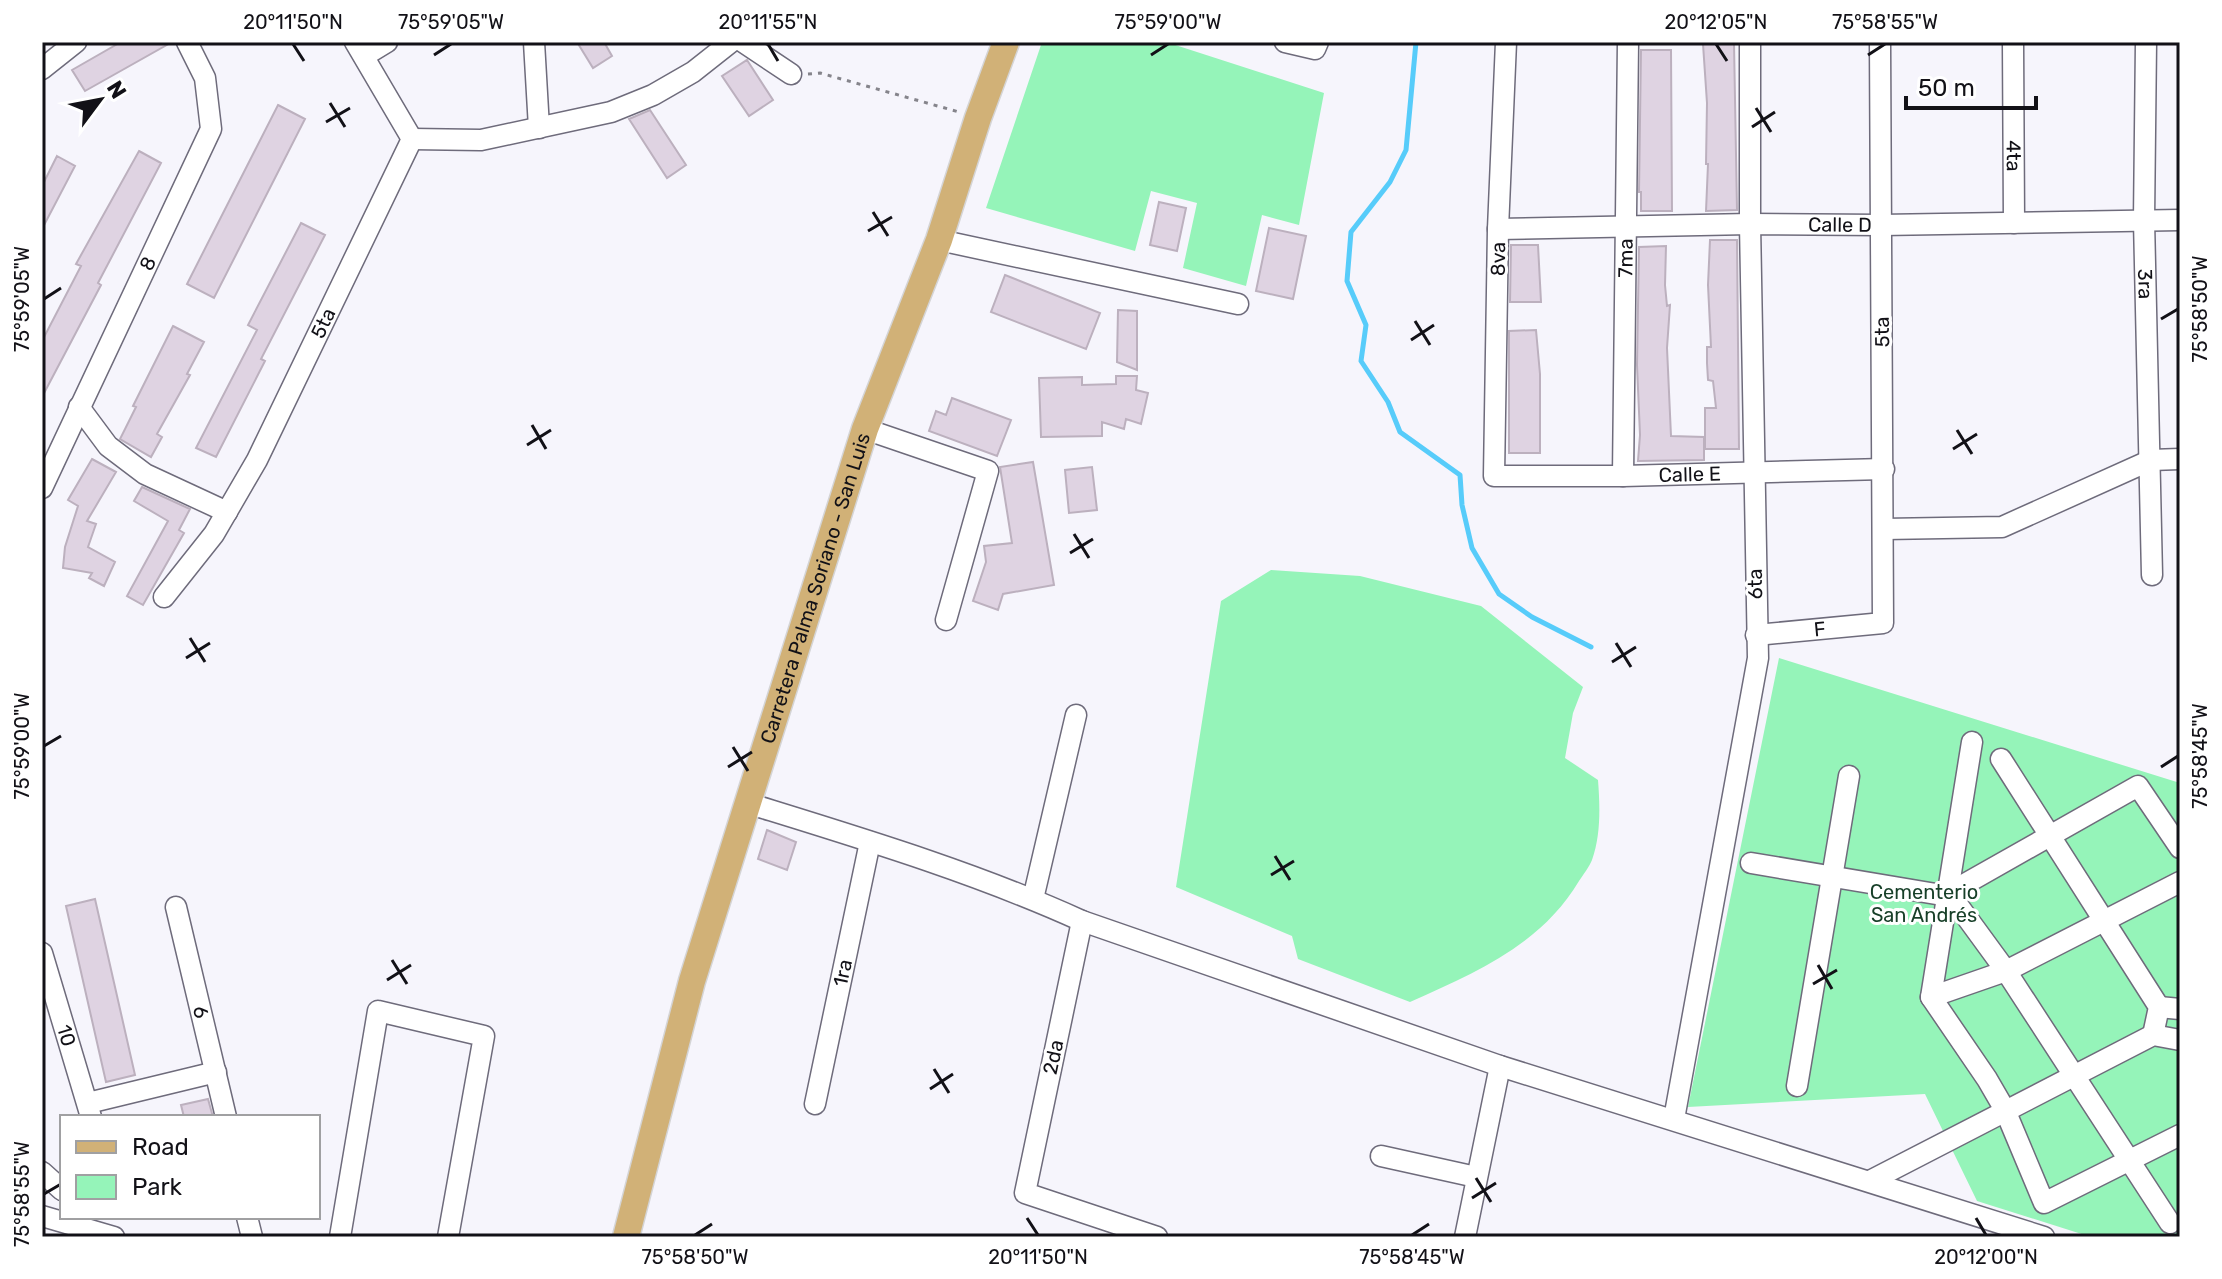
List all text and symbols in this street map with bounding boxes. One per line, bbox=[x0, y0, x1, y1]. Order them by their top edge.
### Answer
text: 20°11'50"N bbox=[243, 10, 343, 34]
text: 75°59'05"W bbox=[398, 10, 504, 34]
text: 20°11'55"N bbox=[719, 10, 817, 34]
text: 75°59'00"W bbox=[1115, 10, 1221, 34]
text: 20°12'05"N bbox=[1665, 10, 1767, 34]
text: 75°58'55"W bbox=[1832, 10, 1938, 34]
north arrow bbox=[60, 60, 140, 140]
scale bar bbox=[1906, 60, 2036, 110]
text: 50 m bbox=[1918, 74, 1975, 102]
text: N bbox=[101, 76, 132, 104]
street label: 4ta bbox=[2002, 140, 2026, 172]
street label: Calle D bbox=[1808, 212, 1872, 237]
street label: 7ma bbox=[1613, 238, 1638, 278]
street label: 8va bbox=[1486, 242, 1510, 276]
text: 75°59'05"W bbox=[10, 246, 34, 352]
street label: 8 bbox=[134, 253, 161, 274]
text: 75°58'50"W bbox=[2188, 256, 2212, 362]
street label: 3ra bbox=[2133, 268, 2158, 299]
street label: 5ta bbox=[306, 304, 341, 342]
street label: 5ta bbox=[1870, 316, 1894, 348]
street label: Carretera Palma Soriano - San Luis bbox=[755, 430, 875, 747]
street label: Calle E bbox=[1658, 461, 1721, 487]
street label: 6ta bbox=[1743, 568, 1767, 600]
street label: F bbox=[1813, 616, 1827, 641]
text: 75°59'00"W bbox=[10, 693, 34, 799]
text: 75°58'45"W bbox=[2188, 703, 2212, 809]
park label: Cementerio San Andrés bbox=[1870, 880, 1978, 927]
street label: 1ra bbox=[828, 957, 857, 989]
street label: 6 bbox=[188, 1003, 214, 1021]
street label: 10 bbox=[52, 1022, 81, 1049]
street label: 2da bbox=[1038, 1038, 1068, 1076]
legend bbox=[60, 1115, 320, 1219]
text: Road bbox=[132, 1133, 189, 1161]
text: 75°58'55"W bbox=[10, 1141, 34, 1247]
text: Park bbox=[132, 1173, 183, 1201]
text: 75°58'50"W bbox=[642, 1245, 748, 1269]
text: 20°11'50"N bbox=[988, 1245, 1088, 1269]
text: 75°58'45"W bbox=[1359, 1245, 1465, 1269]
text: 20°12'00"N bbox=[1934, 1245, 2038, 1269]

